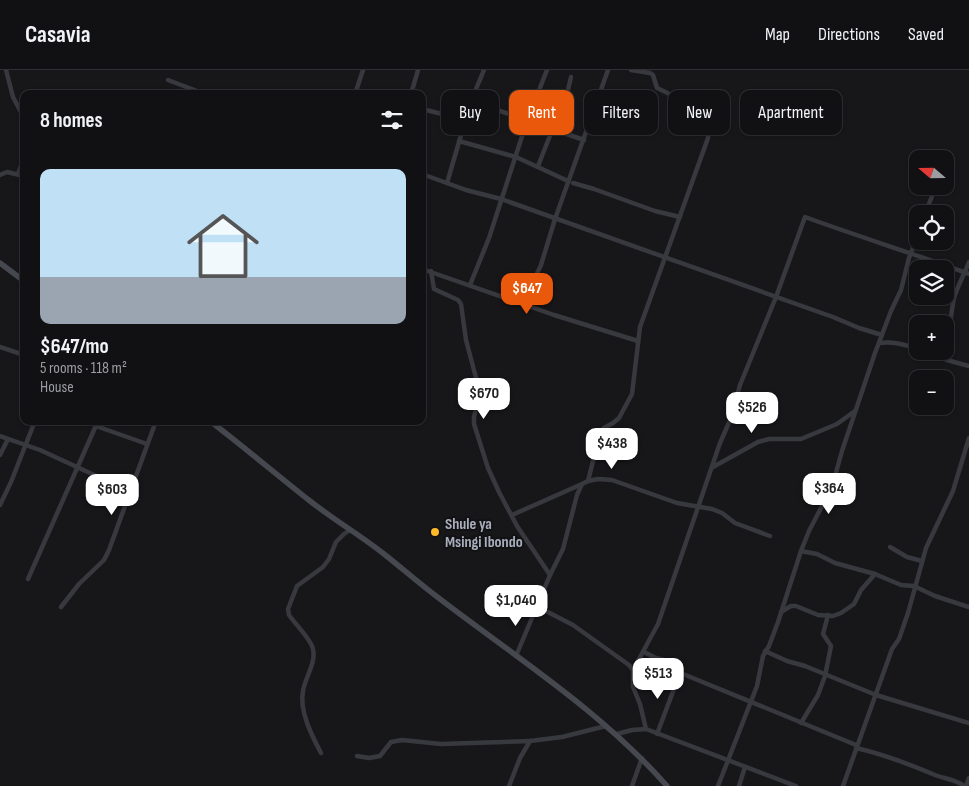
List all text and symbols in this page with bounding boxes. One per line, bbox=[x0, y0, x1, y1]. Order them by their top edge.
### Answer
text: Casavia bbox=[25, 20, 91, 49]
text: Map bbox=[765, 24, 790, 45]
text: Directions bbox=[818, 24, 880, 45]
text: Saved bbox=[908, 24, 944, 45]
chip: Buy bbox=[441, 90, 499, 135]
chip: Rent bbox=[509, 90, 574, 135]
chip: Filters bbox=[584, 90, 658, 135]
chip: New bbox=[668, 90, 730, 135]
chip: Apartment bbox=[740, 90, 842, 135]
icon: filters bbox=[378, 106, 406, 134]
text: 8 homes bbox=[40, 108, 103, 133]
north arrow bbox=[909, 150, 954, 195]
map controls bbox=[909, 150, 954, 415]
icon: home bbox=[178, 201, 268, 291]
button: locate bbox=[909, 205, 954, 250]
button: layers bbox=[909, 260, 954, 305]
pin: $647 bbox=[497, 272, 557, 315]
text: $647 bbox=[512, 279, 542, 298]
button: + bbox=[909, 315, 954, 360]
text: $647/mo bbox=[40, 334, 109, 359]
text: 5 rooms · 118 m² bbox=[40, 359, 127, 378]
button: − bbox=[909, 370, 954, 415]
text: House bbox=[40, 378, 74, 397]
pin: $670 bbox=[454, 378, 514, 420]
text: $670 bbox=[469, 384, 499, 403]
pin: $526 bbox=[722, 392, 782, 434]
text: $526 bbox=[737, 398, 767, 417]
pin: $438 bbox=[582, 428, 642, 470]
text: $438 bbox=[597, 434, 627, 453]
pin: $364 bbox=[799, 472, 859, 515]
pin: $603 bbox=[82, 474, 142, 516]
text: $364 bbox=[814, 479, 844, 498]
text: $603 bbox=[97, 480, 127, 499]
place label: Shule ya Msingi Ibondo bbox=[445, 515, 523, 552]
marker: Shule ya Msingi Ibondo bbox=[429, 526, 441, 538]
pin: $1,040 bbox=[475, 584, 557, 627]
text: $1,040 bbox=[495, 591, 537, 610]
pin: $513 bbox=[628, 658, 688, 700]
text: $513 bbox=[644, 664, 672, 683]

